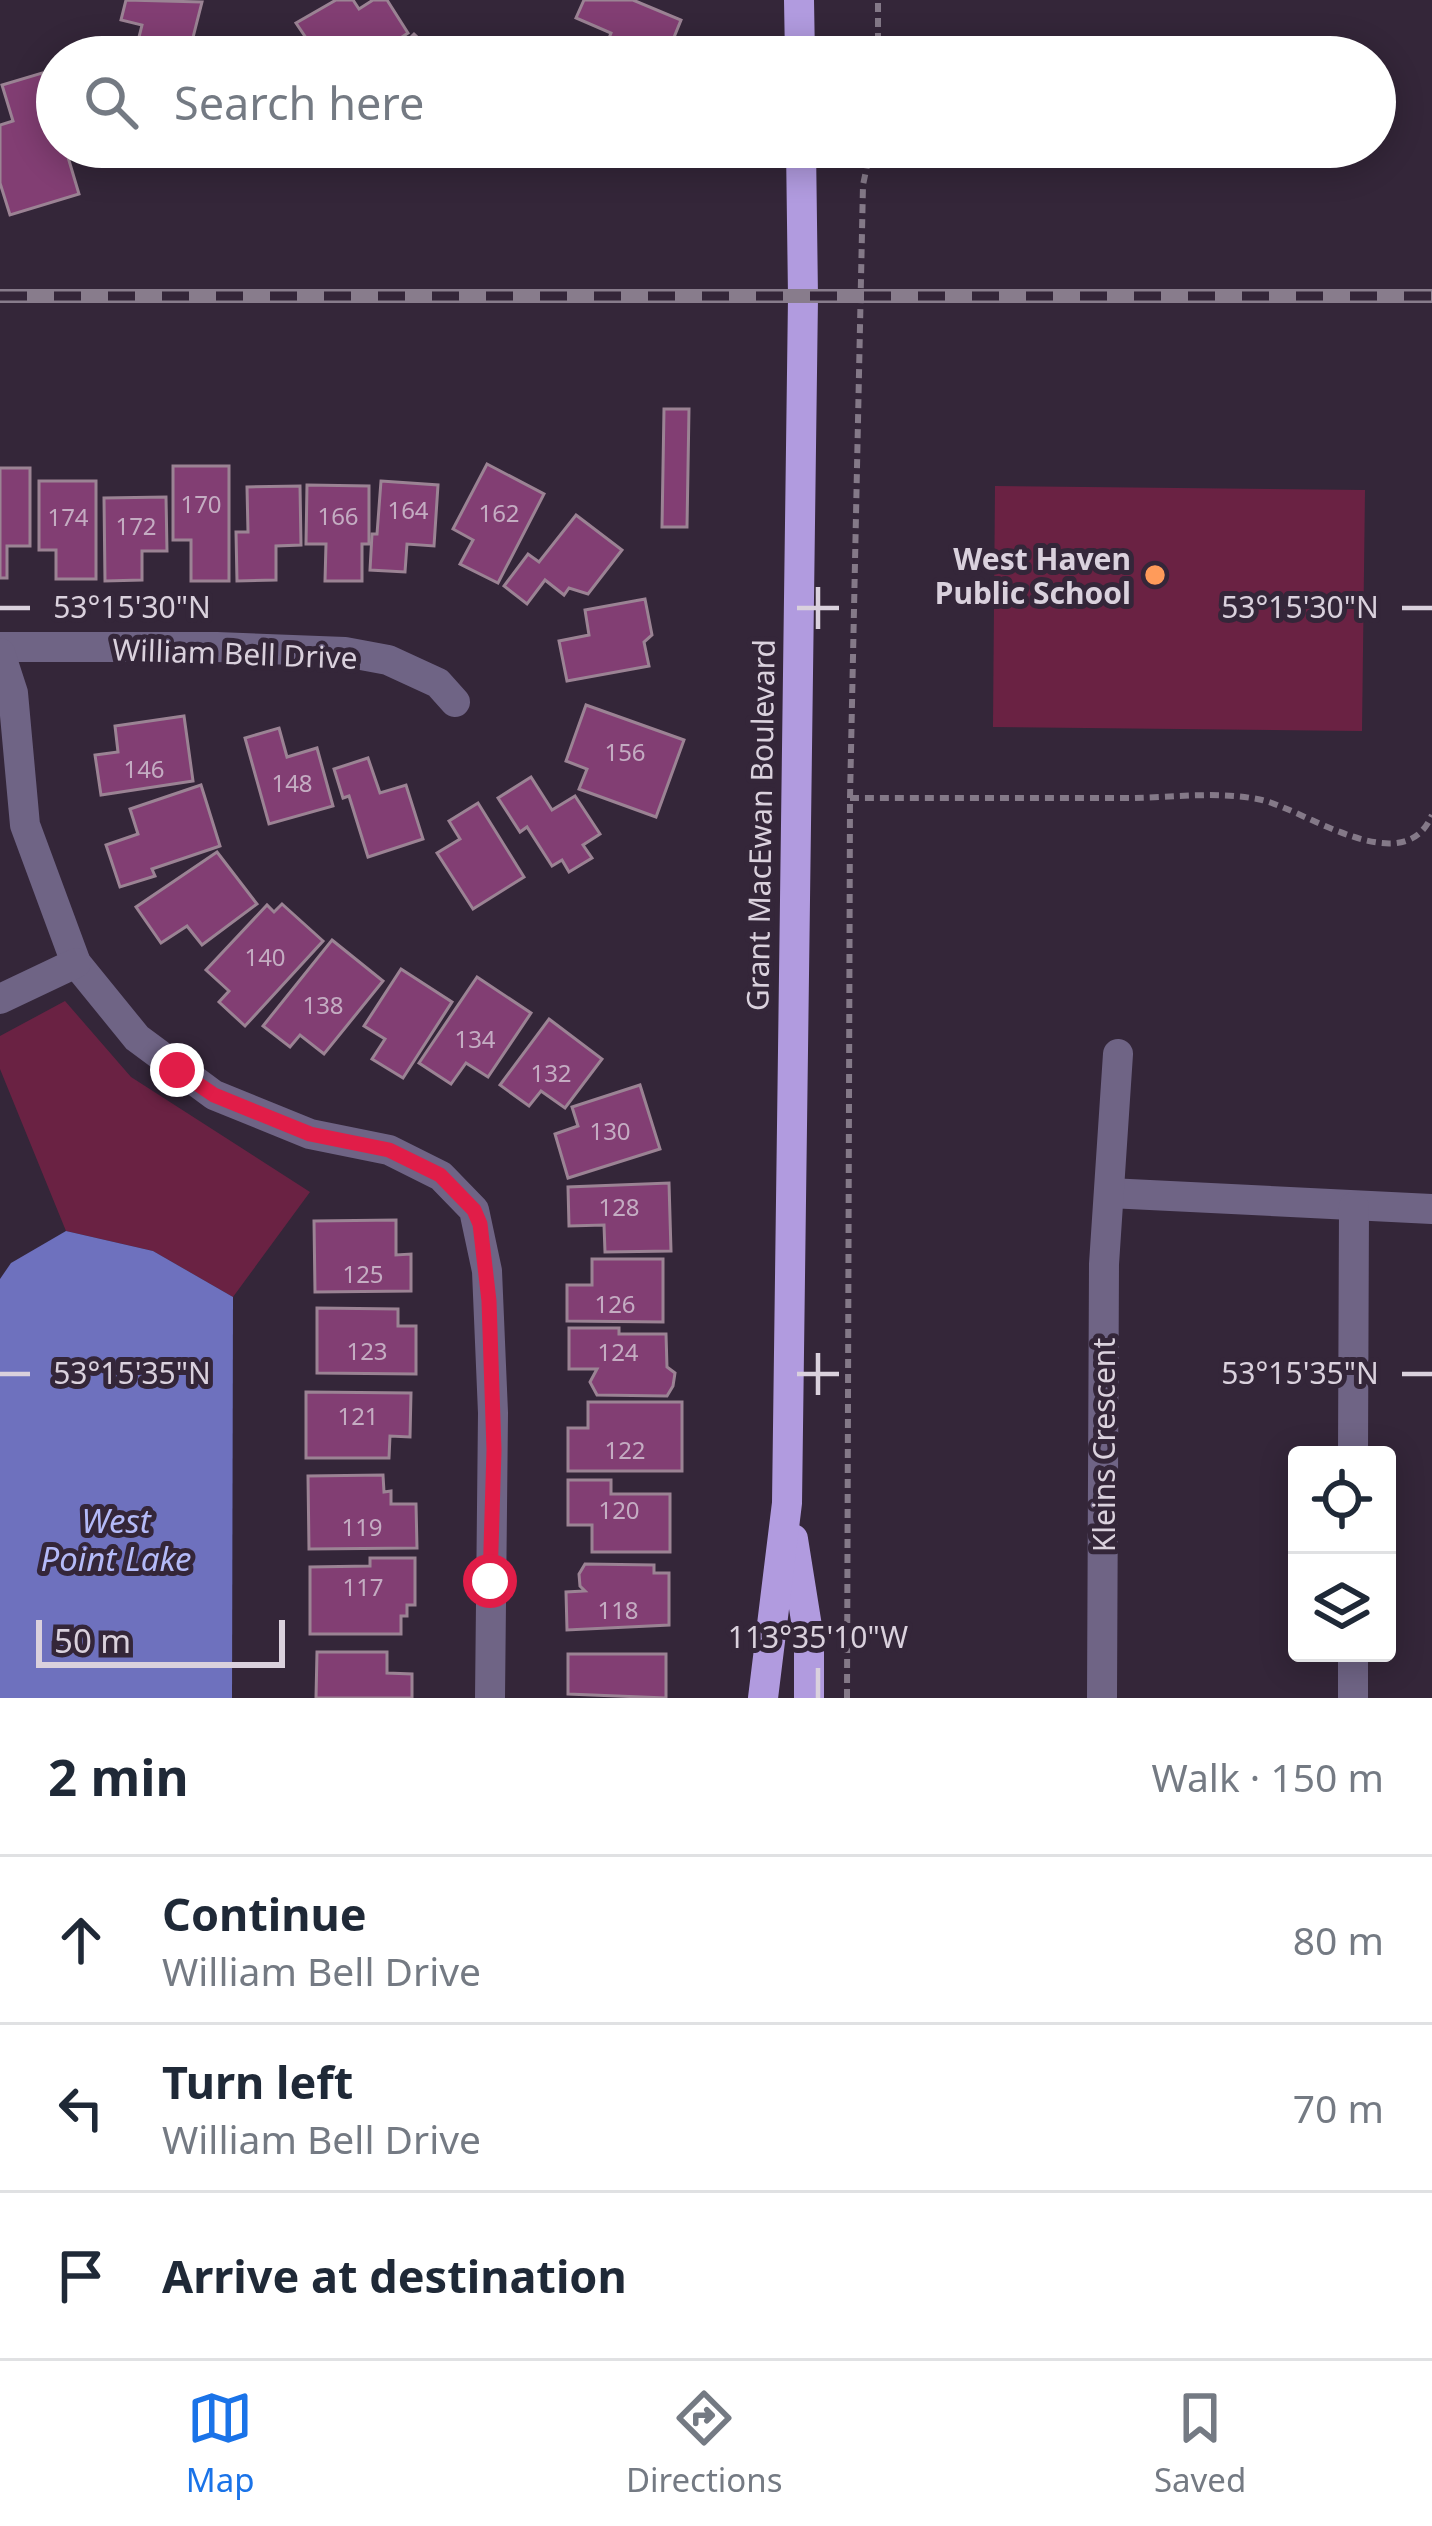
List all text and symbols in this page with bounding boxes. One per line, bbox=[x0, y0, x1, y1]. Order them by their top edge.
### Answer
search box bbox=[36, 36, 1396, 168]
icon: search bbox=[78, 69, 144, 135]
text: Search here bbox=[174, 72, 424, 133]
house number: 170 bbox=[180, 487, 222, 520]
house number: 164 bbox=[387, 493, 429, 526]
house number: 162 bbox=[478, 496, 520, 529]
house number: 166 bbox=[317, 499, 359, 532]
house number: 174 bbox=[47, 500, 89, 533]
house number: 172 bbox=[115, 509, 157, 542]
place label: West Haven Public School bbox=[935, 538, 1131, 613]
marker: West Haven Public School bbox=[1142, 562, 1168, 588]
text: 53°15'30"N bbox=[53, 586, 211, 627]
text: 53°15'30"N bbox=[1221, 586, 1379, 627]
street label: William Bell Drive bbox=[112, 628, 358, 678]
street label: Grant MacEwan Boulevard bbox=[736, 639, 784, 1011]
house number: 156 bbox=[604, 735, 646, 768]
house number: 146 bbox=[123, 752, 165, 785]
house number: 148 bbox=[271, 766, 313, 799]
house number: 140 bbox=[244, 940, 286, 973]
house number: 138 bbox=[302, 988, 344, 1021]
house number: 134 bbox=[454, 1022, 496, 1055]
route end bbox=[150, 1043, 204, 1097]
house number: 132 bbox=[530, 1056, 572, 1089]
house number: 130 bbox=[589, 1114, 631, 1147]
house number: 128 bbox=[598, 1190, 640, 1223]
house number: 125 bbox=[342, 1257, 384, 1290]
house number: 126 bbox=[594, 1287, 636, 1320]
house number: 123 bbox=[346, 1334, 388, 1367]
house number: 124 bbox=[597, 1335, 639, 1368]
street label: Kleins Crescent bbox=[1083, 1338, 1124, 1552]
text: 53°15'35"N bbox=[53, 1352, 211, 1393]
text: 53°15'35"N bbox=[1221, 1352, 1379, 1393]
house number: 121 bbox=[337, 1399, 379, 1432]
house number: 122 bbox=[604, 1433, 646, 1466]
map controls bbox=[1288, 1446, 1396, 1662]
button: locate bbox=[1288, 1446, 1396, 1554]
house number: 120 bbox=[598, 1493, 640, 1526]
water label: West Point Lake bbox=[40, 1498, 192, 1581]
house number: 119 bbox=[341, 1510, 383, 1543]
route start bbox=[463, 1554, 517, 1608]
button: layers bbox=[1288, 1554, 1396, 1662]
house number: 117 bbox=[342, 1570, 384, 1603]
house number: 118 bbox=[597, 1593, 639, 1626]
scale bar bbox=[36, 1614, 285, 1667]
text: 113°35'10"W bbox=[728, 1616, 908, 1657]
text: 50 m bbox=[54, 1618, 131, 1663]
text: 2 min bbox=[48, 1741, 189, 1811]
text: Walk · 150 m bbox=[1151, 1750, 1384, 1803]
text: Continue bbox=[162, 1883, 367, 1944]
icon: ahead bbox=[48, 1907, 114, 1973]
text: 80 m bbox=[1293, 1913, 1384, 1966]
text: William Bell Drive bbox=[162, 1944, 481, 1997]
text: Turn left bbox=[162, 2051, 353, 2112]
icon: left bbox=[48, 2075, 114, 2141]
text: 70 m bbox=[1293, 2081, 1384, 2134]
text: William Bell Drive bbox=[162, 2112, 481, 2165]
icon: arrive bbox=[48, 2243, 114, 2309]
text: Arrive at destination bbox=[162, 2245, 627, 2306]
tab: Map bbox=[186, 2385, 254, 2502]
tab: Directions bbox=[626, 2385, 783, 2502]
tab: Saved bbox=[1154, 2385, 1246, 2502]

